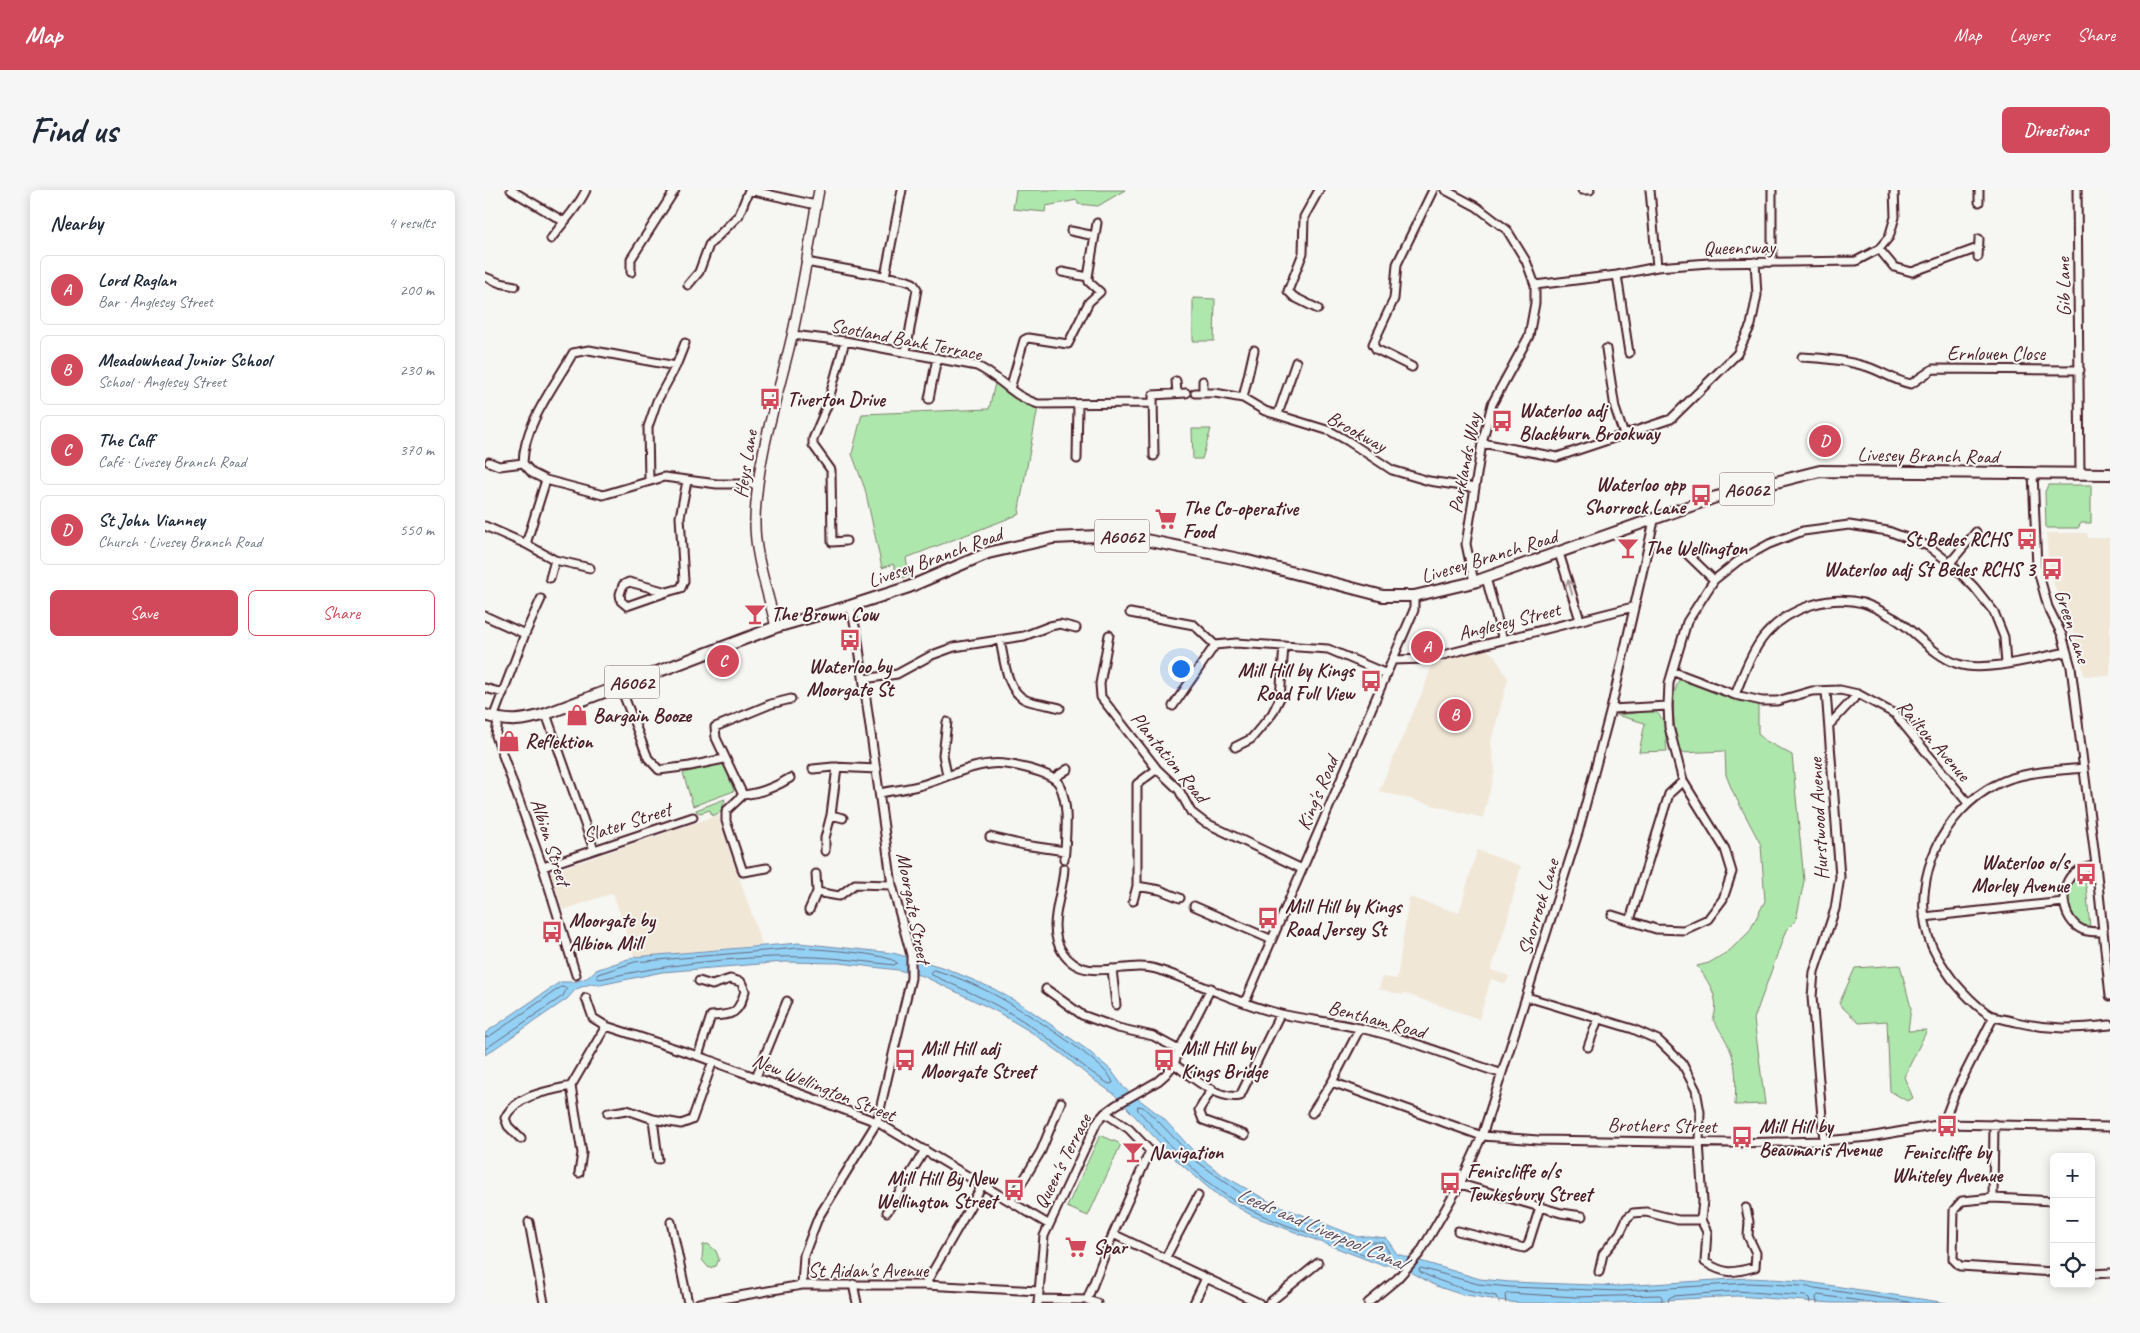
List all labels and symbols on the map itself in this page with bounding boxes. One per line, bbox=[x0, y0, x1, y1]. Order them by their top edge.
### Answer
street label: Queensway bbox=[1703, 234, 1777, 261]
street label: Gib Lane bbox=[2050, 256, 2077, 317]
street label: Scotland Bank Terrace bbox=[828, 313, 985, 367]
street label: Ernlouen Close bbox=[1947, 341, 2047, 366]
bus stop icon: Tiverton Drive bbox=[757, 386, 783, 412]
place label: Tiverton Drive bbox=[787, 387, 886, 412]
place label: Waterloo adj Blackburn Brookway bbox=[1519, 398, 1661, 446]
street label: Brookway bbox=[1323, 405, 1393, 459]
bus stop icon: Waterloo adj Blackburn Brookway bbox=[1489, 408, 1515, 434]
street label: Parklands Way bbox=[1443, 409, 1487, 515]
pin: D bbox=[1809, 422, 1841, 460]
street label: Heys Lane bbox=[728, 427, 763, 500]
street label: Livesey Branch Road bbox=[1857, 442, 2002, 469]
place label: Waterloo opp Shorrock Lane bbox=[1584, 472, 1687, 520]
road number: A6062 bbox=[1719, 472, 1775, 506]
bus stop icon: Waterloo opp Shorrock Lane bbox=[1688, 482, 1714, 508]
place label: The Co-operative Food bbox=[1183, 496, 1300, 544]
supermarket icon: The Co-operative Food bbox=[1153, 506, 1179, 532]
street label: Livesey Branch Road bbox=[865, 520, 1009, 593]
road number: A6062 bbox=[1095, 520, 1149, 552]
street label: Livesey Branch Road bbox=[1418, 523, 1563, 589]
bus stop icon: St Bedes RCHS bbox=[2014, 526, 2040, 552]
place label: St Bedes RCHS bbox=[1904, 527, 2013, 552]
bar icon: The Wellington bbox=[1615, 535, 1641, 561]
place label: The Wellington bbox=[1645, 536, 1748, 561]
bus stop icon: Waterloo adj St Bedes RCHS 3 bbox=[2039, 556, 2065, 582]
place label: Waterloo adj St Bedes RCHS 3 bbox=[1824, 557, 2037, 582]
one-way arrow bbox=[1564, 579, 1574, 595]
street label: Green Lane bbox=[2049, 586, 2097, 668]
street label: Anglesey Street bbox=[1456, 596, 1565, 646]
bar icon: The Brown Cow bbox=[742, 601, 768, 627]
place label: The Brown Cow bbox=[771, 602, 880, 627]
bus stop icon: Waterloo by Moorgate St bbox=[837, 627, 863, 653]
pin: A bbox=[1411, 628, 1443, 666]
pin: C bbox=[707, 642, 739, 680]
place label: Waterloo by Moorgate St bbox=[807, 654, 896, 702]
your location bbox=[1168, 656, 1194, 682]
place label: Mill Hill by Kings Road Full View bbox=[1238, 658, 1356, 706]
road number: A6062 bbox=[605, 666, 659, 698]
bus stop icon: Mill Hill by Kings Road Full View bbox=[1358, 668, 1384, 694]
street label: Railton Avenue bbox=[1891, 694, 1977, 787]
pin: B bbox=[1439, 696, 1471, 734]
shop icon: Bargain Booze bbox=[564, 702, 590, 728]
place label: Bargain Booze bbox=[593, 703, 692, 728]
street label: Plantation Road bbox=[1125, 707, 1216, 810]
shop icon: Reflektion bbox=[496, 728, 522, 754]
place label: Reflektion bbox=[525, 729, 594, 754]
street label: King's Road bbox=[1291, 750, 1345, 834]
street label: Hurstwood Avenue bbox=[1803, 756, 1834, 881]
street label: Albion Street bbox=[525, 795, 577, 892]
street label: Slater Street bbox=[580, 795, 677, 848]
street label: Moorgate Street bbox=[891, 850, 937, 969]
place label: Waterloo o/s Morley Avenue bbox=[1971, 850, 2071, 898]
street label: Shorrock Lane bbox=[1512, 855, 1565, 958]
bus stop icon: Waterloo o/s Morley Avenue bbox=[2073, 861, 2099, 887]
place label: Mill Hill by Kings Road Jersey St bbox=[1285, 894, 1403, 942]
bus stop icon: Mill Hill by Kings Road Jersey St bbox=[1255, 905, 1281, 931]
place label: Moorgate by Albion Mill bbox=[569, 908, 657, 956]
bus stop icon: Moorgate by Albion Mill bbox=[539, 919, 565, 945]
street label: Bentham Road bbox=[1325, 994, 1431, 1045]
place label: Mill Hill adj Moorgate Street bbox=[921, 1036, 1039, 1084]
place label: Mill Hill by Kings Bridge bbox=[1181, 1036, 1269, 1084]
street label: New Wellington Street bbox=[749, 1047, 901, 1128]
bus stop icon: Mill Hill adj Moorgate Street bbox=[892, 1047, 918, 1073]
bus stop icon: Mill Hill by Kings Bridge bbox=[1151, 1047, 1177, 1073]
street label: Queen's Terrace bbox=[1028, 1108, 1098, 1213]
street label: Brothers Street bbox=[1607, 1112, 1719, 1139]
bus stop icon: Feniscliffe by Whiteley Avenue bbox=[1934, 1113, 1960, 1139]
place label: Mill Hill by Beaumaris Avenue bbox=[1759, 1114, 1883, 1162]
bus stop icon: Mill Hill by Beaumaris Avenue bbox=[1729, 1124, 1755, 1150]
bar icon: Navigation bbox=[1120, 1139, 1146, 1165]
place label: Navigation bbox=[1149, 1140, 1224, 1165]
place label: Feniscliffe by Whiteley Avenue bbox=[1892, 1140, 2003, 1188]
place label: Feniscliffe o/s Tewkesbury Street bbox=[1467, 1159, 1595, 1207]
place label: Mill Hill By New Wellington Street bbox=[876, 1166, 1000, 1214]
bus stop icon: Feniscliffe o/s Tewkesbury Street bbox=[1437, 1170, 1463, 1196]
bus stop icon: Mill Hill By New Wellington Street bbox=[1001, 1177, 1027, 1203]
water label: Leeds and Liverpool Canal bbox=[1233, 1181, 1416, 1278]
supermarket icon: Spar bbox=[1063, 1234, 1089, 1260]
place label: Spar bbox=[1093, 1235, 1129, 1260]
street label: St Aidan's Avenue bbox=[808, 1258, 930, 1283]

